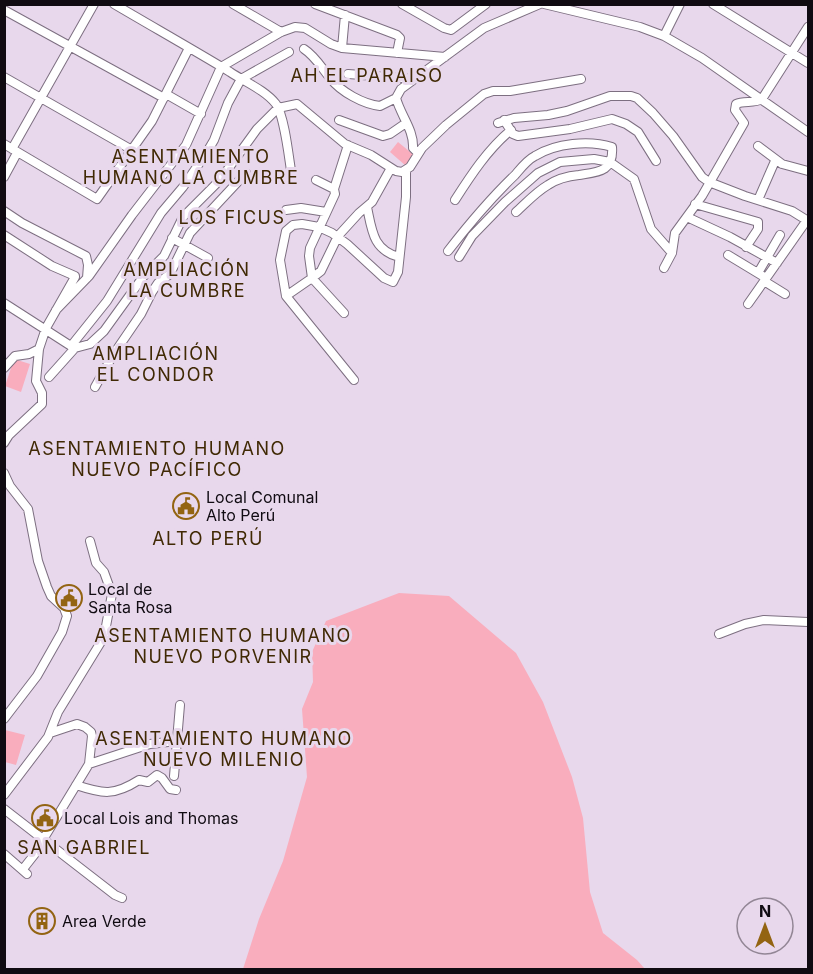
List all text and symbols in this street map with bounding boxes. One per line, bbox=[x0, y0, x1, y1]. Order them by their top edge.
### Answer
district label: AH EL PARAISO bbox=[290, 65, 444, 86]
district label: ASENTAMIENTO HUMANO LA CUMBRE bbox=[83, 146, 299, 188]
district label: LOS FICUS bbox=[178, 207, 286, 228]
district label: AMPLIACIÓN LA CUMBRE bbox=[123, 258, 251, 301]
district label: AMPLIACIÓN EL CONDOR bbox=[92, 342, 220, 385]
district label: ASENTAMIENTO HUMANO NUEVO PACÍFICO bbox=[28, 438, 286, 480]
place label: Local Comunal Alto Perú bbox=[206, 487, 318, 525]
public building icon: Local Comunal Alto Perú bbox=[171, 491, 201, 521]
district label: ALTO PERÚ bbox=[152, 527, 264, 549]
place label: Local de Santa Rosa bbox=[88, 579, 173, 617]
public building icon: Local de Santa Rosa bbox=[54, 583, 84, 613]
district label: ASENTAMIENTO HUMANO NUEVO PORVENIR bbox=[94, 625, 352, 667]
district label: ASENTAMIENTO HUMANO NUEVO MILENIO bbox=[95, 728, 353, 770]
public building icon: Local Lois and Thomas bbox=[30, 803, 60, 833]
place label: Local Lois and Thomas bbox=[64, 808, 238, 828]
district label: SAN GABRIEL bbox=[17, 837, 151, 858]
north arrow bbox=[735, 896, 795, 956]
text: N bbox=[759, 901, 771, 921]
building icon: Area Verde bbox=[27, 906, 57, 936]
place label: Area Verde bbox=[62, 911, 146, 931]

